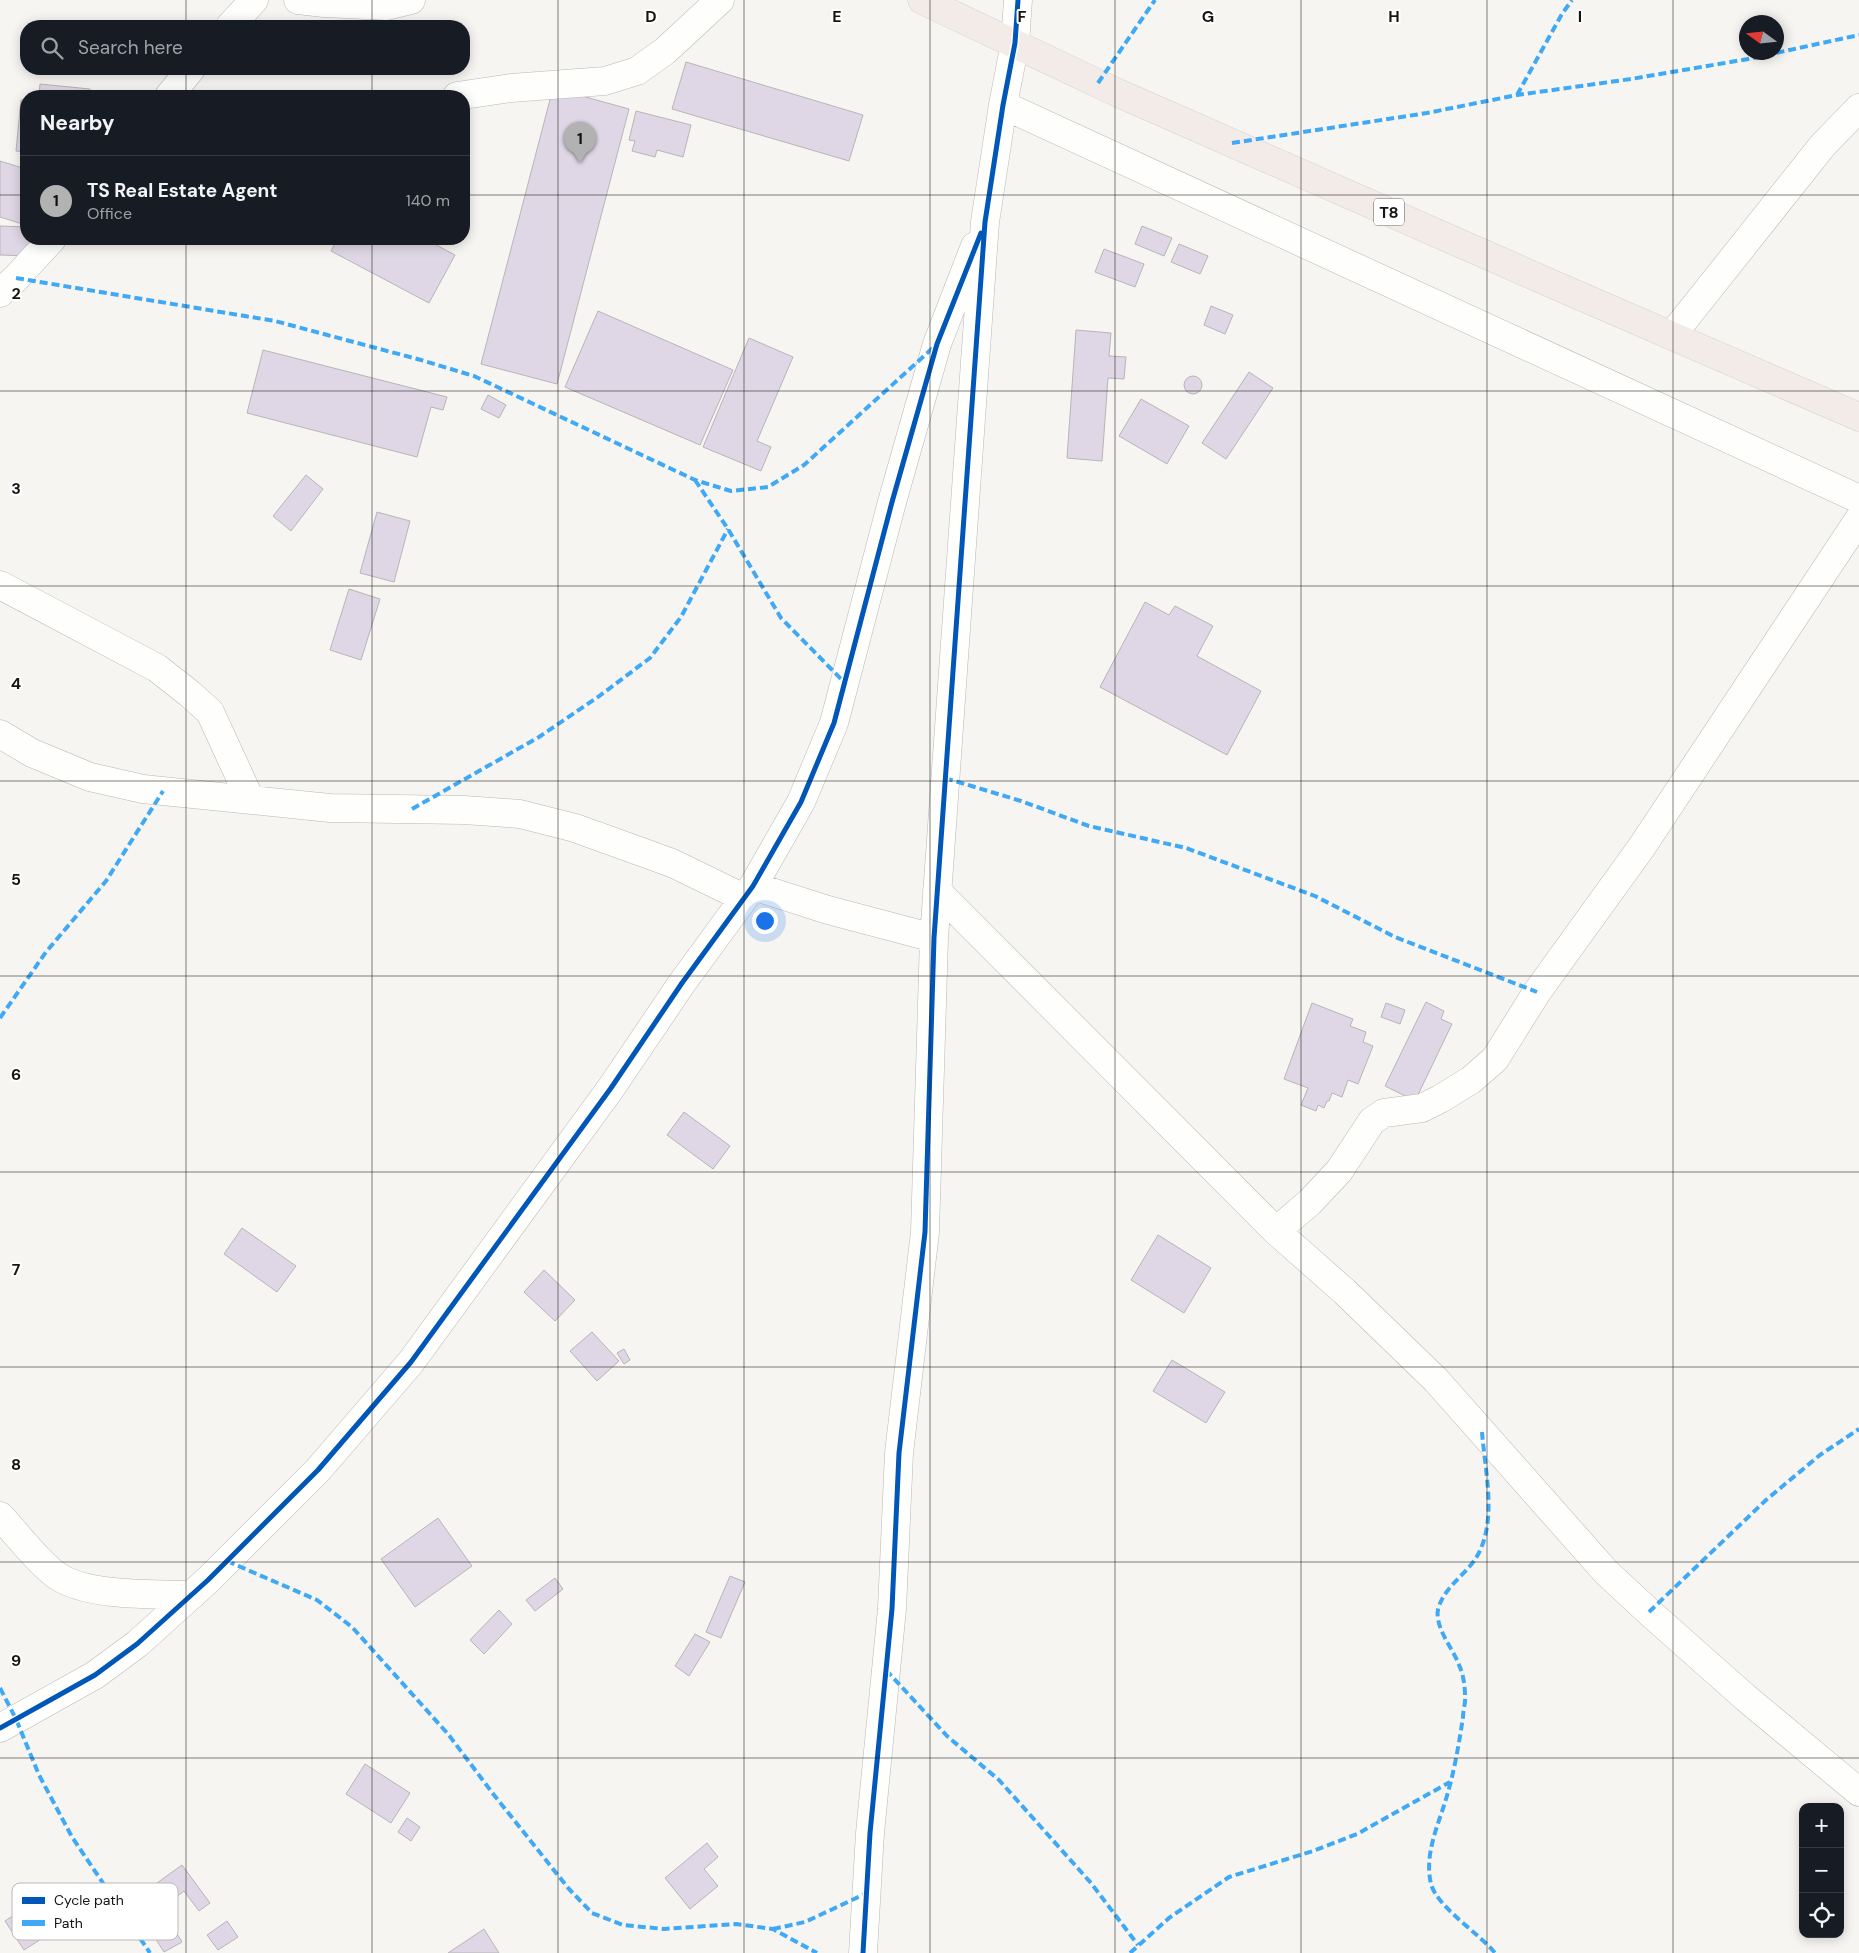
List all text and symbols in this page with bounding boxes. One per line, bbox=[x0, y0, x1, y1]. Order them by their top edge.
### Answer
text: D bbox=[645, 6, 657, 27]
text: E bbox=[832, 6, 842, 27]
text: F bbox=[1018, 6, 1027, 27]
text: G bbox=[1202, 6, 1214, 27]
text: H bbox=[1388, 6, 1400, 27]
text: I bbox=[1578, 6, 1582, 27]
north arrow bbox=[1739, 15, 1784, 60]
search box bbox=[20, 20, 470, 75]
icon: search bbox=[38, 34, 66, 62]
text: Search here bbox=[78, 35, 183, 60]
text: Nearby bbox=[40, 109, 114, 137]
pin: 1 bbox=[564, 122, 596, 163]
text: TS Real Estate Agent bbox=[87, 178, 278, 203]
text: 1 bbox=[53, 190, 59, 211]
text: 140 m bbox=[406, 190, 450, 211]
road number: T8 bbox=[1374, 198, 1404, 226]
text: Office bbox=[87, 203, 132, 224]
text: 2 bbox=[11, 283, 21, 304]
text: 3 bbox=[11, 478, 21, 499]
text: 4 bbox=[11, 673, 21, 694]
text: 5 bbox=[11, 869, 21, 890]
your location bbox=[752, 908, 778, 934]
text: 6 bbox=[11, 1064, 21, 1085]
text: 7 bbox=[12, 1259, 21, 1280]
text: 8 bbox=[11, 1454, 21, 1475]
text: 9 bbox=[11, 1650, 21, 1671]
map controls bbox=[1799, 1803, 1844, 1938]
button: + bbox=[1799, 1803, 1844, 1848]
button: − bbox=[1799, 1848, 1844, 1893]
legend bbox=[12, 1883, 178, 1940]
text: Cycle path bbox=[54, 1891, 124, 1909]
button: locate bbox=[1799, 1893, 1844, 1938]
text: Path bbox=[54, 1914, 83, 1932]

